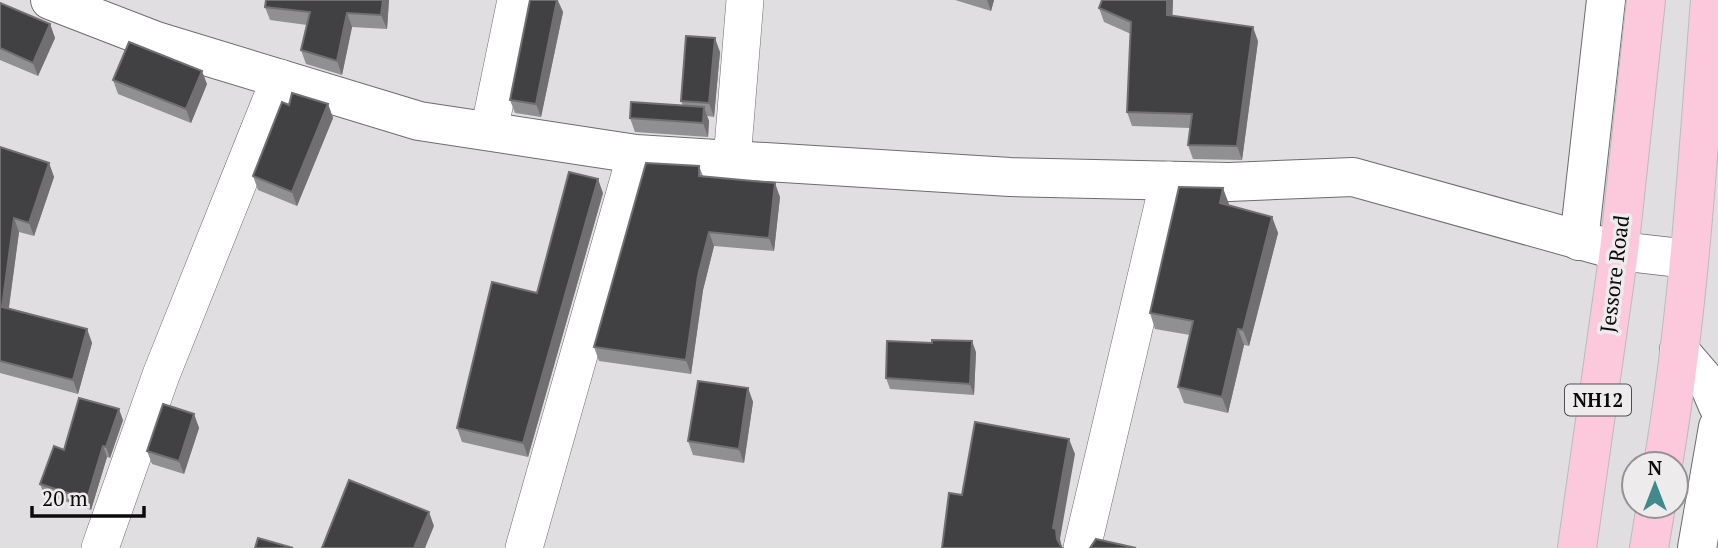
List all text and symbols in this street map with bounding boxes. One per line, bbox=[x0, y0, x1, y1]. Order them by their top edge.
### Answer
street label: Jessore Road bbox=[1593, 213, 1635, 334]
road number: NH12 bbox=[1565, 384, 1631, 416]
north arrow bbox=[1620, 450, 1690, 520]
text: N bbox=[1648, 455, 1663, 480]
scale bar bbox=[32, 475, 144, 518]
text: 20 m bbox=[42, 484, 88, 512]

